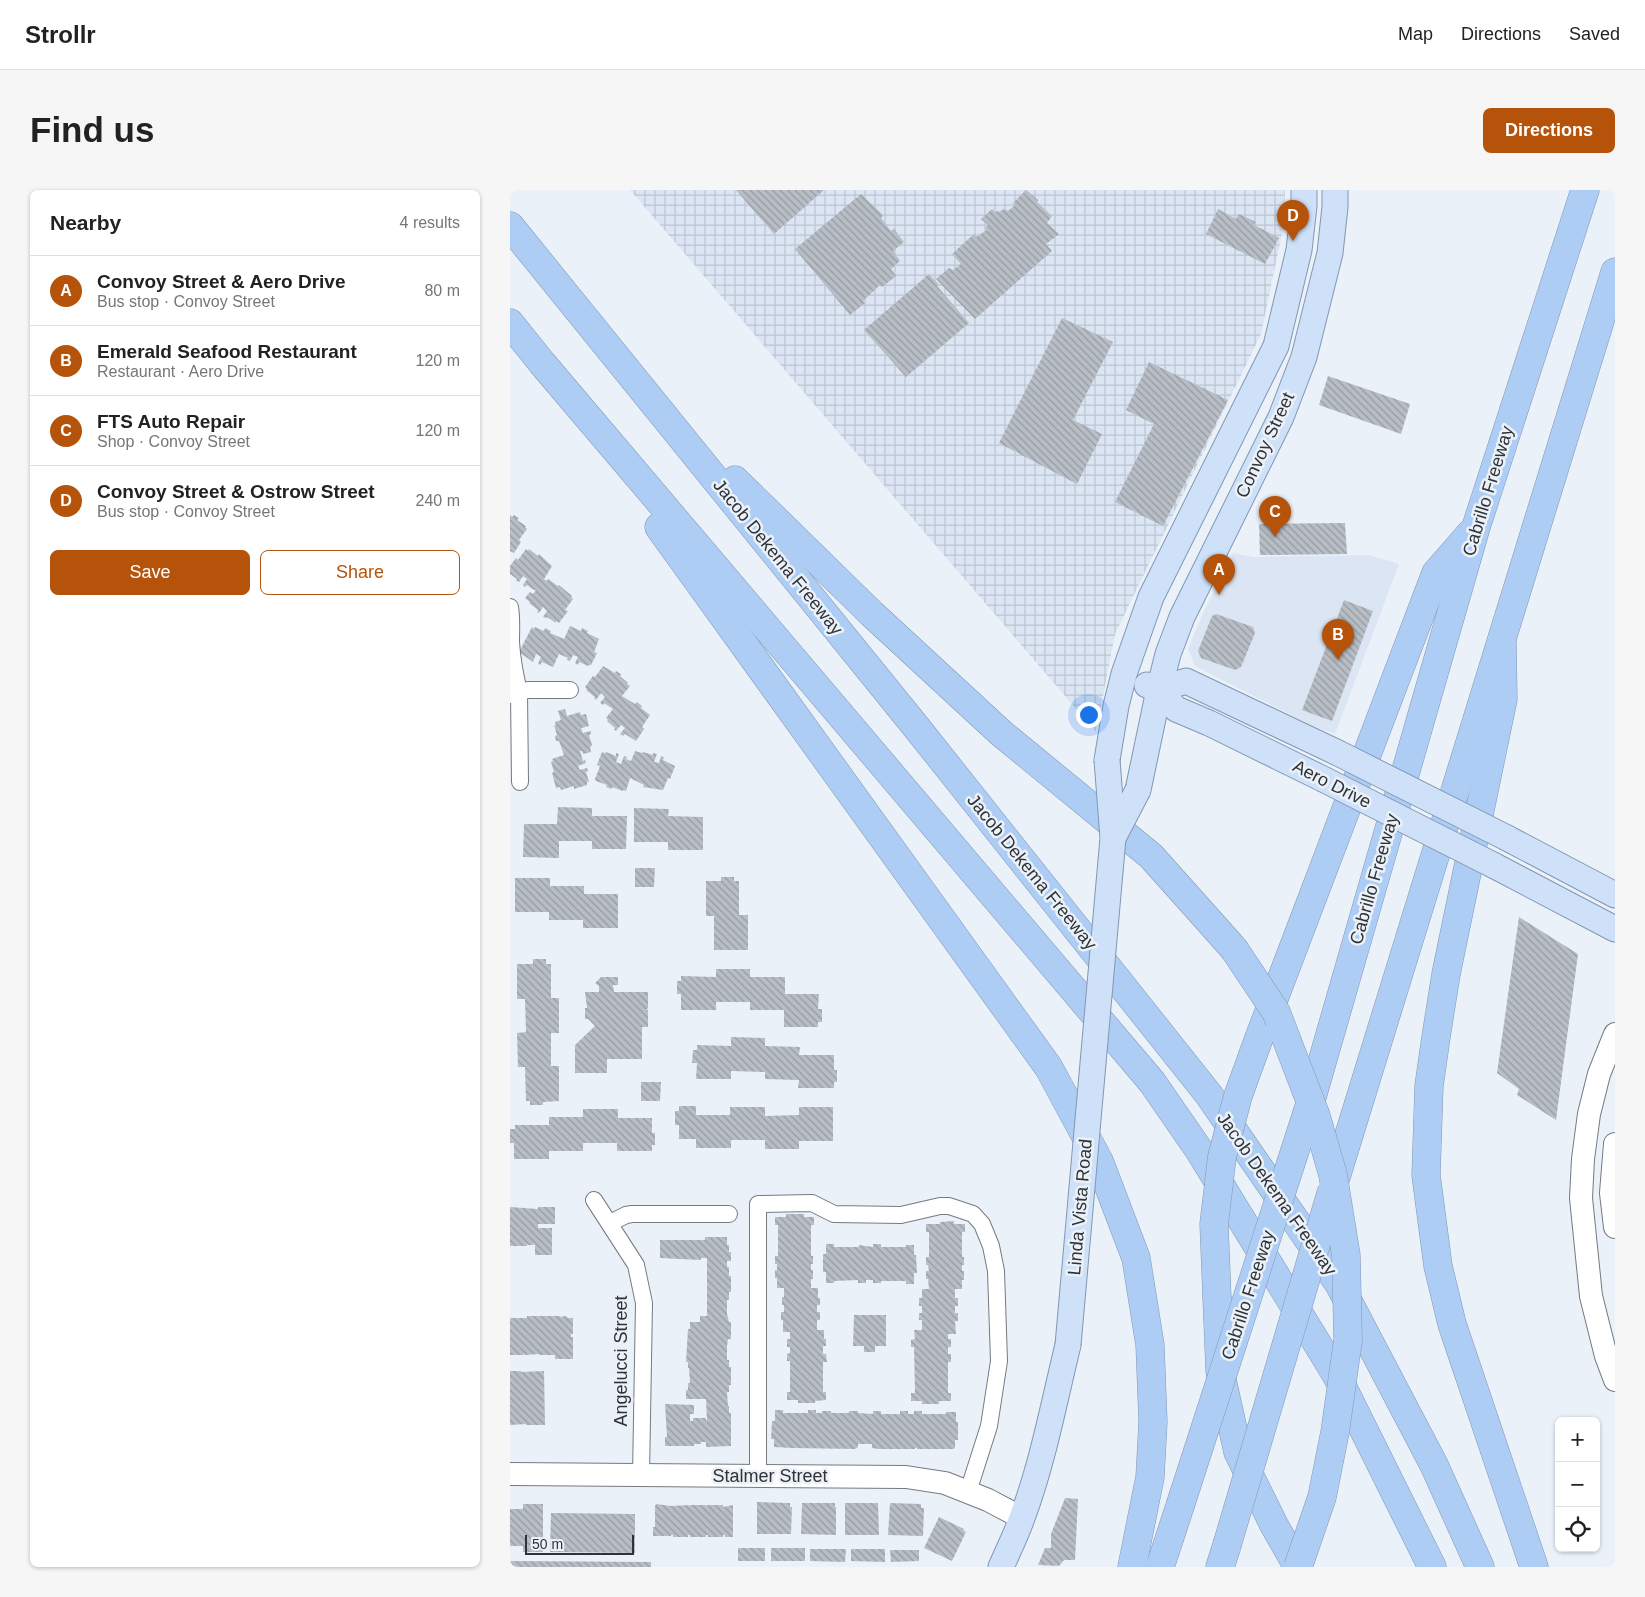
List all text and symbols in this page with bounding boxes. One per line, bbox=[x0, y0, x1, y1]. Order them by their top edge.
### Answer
text: Strollr bbox=[25, 21, 96, 48]
text: Map bbox=[1398, 24, 1433, 44]
text: Directions bbox=[1461, 24, 1541, 44]
text: Saved bbox=[1569, 24, 1620, 44]
button: Directions bbox=[1483, 108, 1615, 153]
text: Find us bbox=[30, 110, 154, 149]
pin: D bbox=[1277, 200, 1309, 241]
text: Nearby bbox=[50, 211, 121, 234]
text: 4 results bbox=[400, 214, 460, 231]
text: Convoy Street & Aero Drive bbox=[97, 271, 345, 292]
text: A bbox=[60, 282, 72, 299]
text: 80 m bbox=[424, 282, 460, 299]
text: Bus stop · Convoy Street bbox=[97, 293, 275, 310]
text: Emerald Seafood Restaurant bbox=[97, 341, 357, 362]
text: B bbox=[60, 352, 72, 369]
text: 120 m bbox=[416, 352, 460, 369]
text: Restaurant · Aero Drive bbox=[97, 363, 264, 380]
street label: Convoy Street bbox=[1232, 389, 1298, 501]
text: FTS Auto Repair bbox=[97, 411, 245, 432]
text: C bbox=[60, 422, 72, 439]
text: 120 m bbox=[416, 422, 460, 439]
street label: Cabrillo Freeway bbox=[1459, 424, 1517, 558]
text: Shop · Convoy Street bbox=[97, 433, 250, 450]
street label: Jacob Dekema Freeway bbox=[709, 475, 847, 639]
text: Convoy Street & Ostrow Street bbox=[97, 481, 375, 502]
text: D bbox=[60, 492, 72, 509]
text: 240 m bbox=[416, 492, 460, 509]
pin: C bbox=[1259, 496, 1291, 537]
text: Bus stop · Convoy Street bbox=[97, 503, 275, 520]
button: Save bbox=[50, 550, 250, 595]
button: Share bbox=[260, 550, 460, 595]
pin: A bbox=[1203, 554, 1235, 595]
pin: B bbox=[1322, 619, 1354, 660]
your location bbox=[1076, 702, 1102, 728]
street label: Aero Drive bbox=[1290, 756, 1374, 812]
street label: Jacob Dekema Freeway bbox=[963, 790, 1101, 954]
street label: Cabrillo Freeway bbox=[1346, 811, 1402, 947]
street label: Jacob Dekema Freeway bbox=[1213, 1109, 1341, 1279]
street label: Linda Vista Road bbox=[1064, 1138, 1096, 1276]
street label: Cabrillo Freeway bbox=[1218, 1228, 1278, 1362]
street label: Angelucci Street bbox=[611, 1295, 631, 1427]
map controls bbox=[1555, 1417, 1600, 1552]
button: + bbox=[1555, 1417, 1600, 1462]
button: − bbox=[1555, 1462, 1600, 1507]
street label: Stalmer Street bbox=[712, 1466, 828, 1486]
button: locate bbox=[1555, 1507, 1600, 1552]
scale bar bbox=[525, 1532, 634, 1555]
text: 50 m bbox=[532, 1536, 563, 1552]

